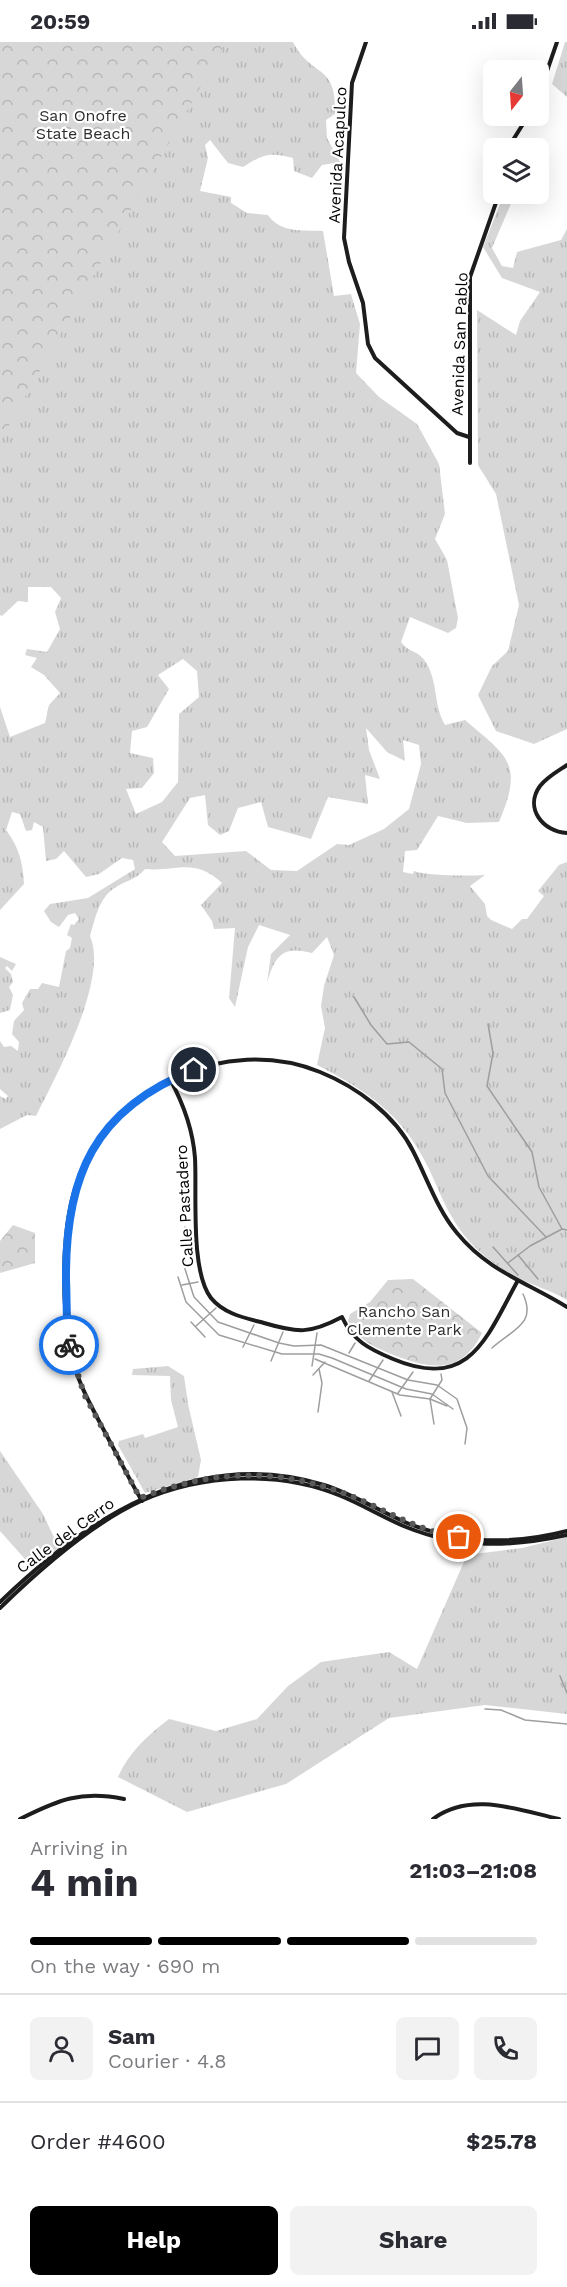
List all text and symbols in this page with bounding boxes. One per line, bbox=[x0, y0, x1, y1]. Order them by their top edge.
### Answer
text: 20:59 bbox=[30, 9, 90, 34]
north arrow bbox=[483, 60, 549, 126]
map controls bbox=[483, 60, 549, 204]
street label: Avenida Acapulco bbox=[324, 86, 351, 224]
park label: San Onofre State Beach bbox=[36, 106, 130, 143]
button: layers bbox=[483, 138, 549, 204]
street label: Avenida San Pablo bbox=[447, 272, 472, 416]
pin bbox=[168, 1044, 219, 1095]
icon: home bbox=[177, 1053, 210, 1086]
street label: Calle Pastadero bbox=[172, 1144, 197, 1268]
park label: Rancho San Clemente Park bbox=[346, 1302, 462, 1339]
courier bbox=[39, 1315, 99, 1375]
icon: bike bbox=[53, 1329, 86, 1362]
street label: Calle del Cerro bbox=[13, 1494, 118, 1577]
pin bbox=[433, 1511, 484, 1562]
icon: bag bbox=[442, 1520, 475, 1553]
text: Arriving in bbox=[30, 1836, 128, 1860]
text: 21:03–21:08 bbox=[409, 1858, 537, 1883]
text: 4 min bbox=[30, 1860, 139, 1905]
text: On the way · 690 m bbox=[30, 1954, 220, 1978]
button: person bbox=[30, 2017, 93, 2080]
button: chat bbox=[396, 2017, 459, 2080]
button: phone bbox=[474, 2017, 537, 2080]
text: Sam bbox=[108, 2024, 156, 2049]
text: Courier · 4.8 bbox=[108, 2049, 227, 2073]
text: Order #4600 bbox=[30, 2129, 166, 2154]
text: $25.78 bbox=[466, 2129, 537, 2154]
button: Help bbox=[30, 2206, 278, 2275]
button: Share bbox=[290, 2206, 537, 2275]

